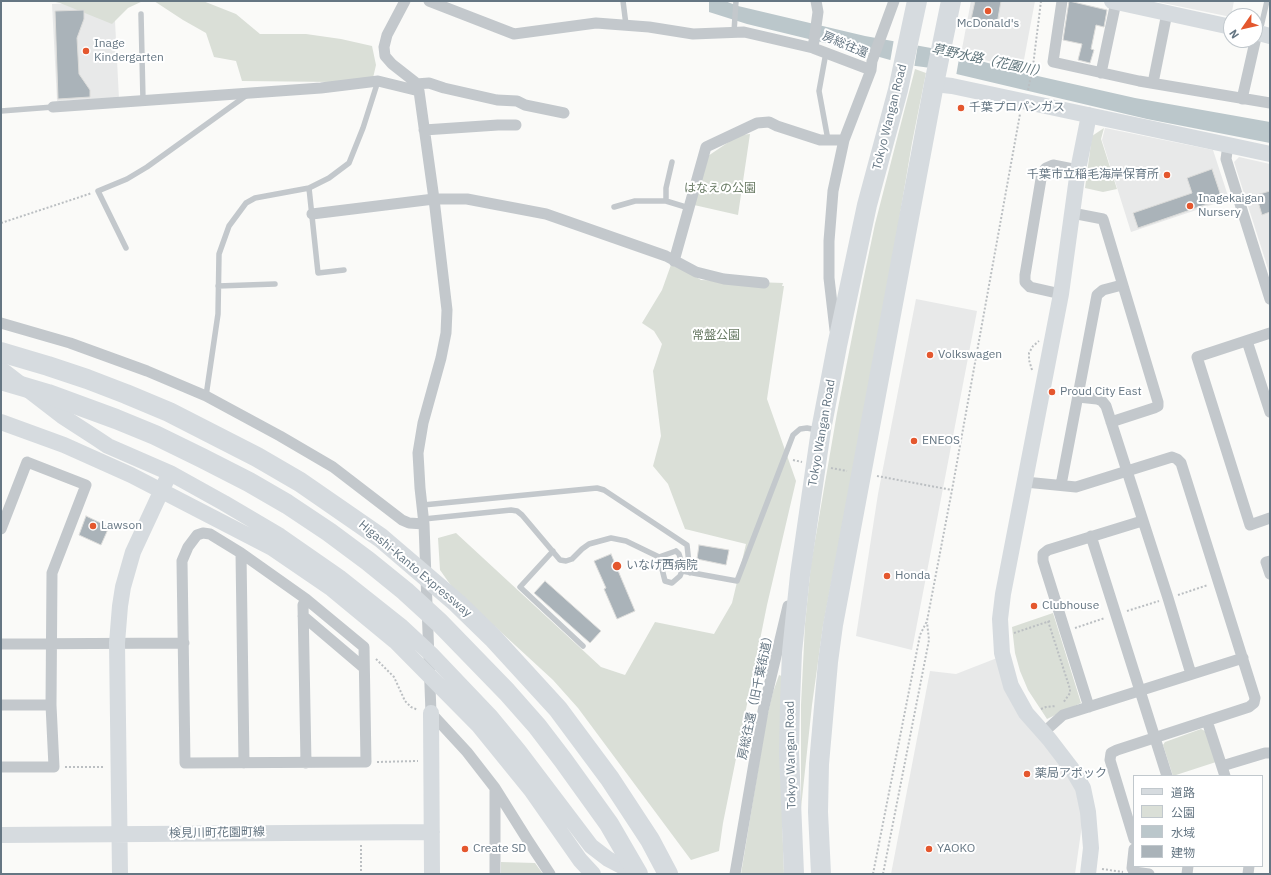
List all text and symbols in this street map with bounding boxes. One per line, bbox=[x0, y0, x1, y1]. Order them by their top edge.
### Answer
marker: McDonald's bbox=[983, 6, 993, 16]
north arrow bbox=[1223, 8, 1263, 48]
place label: McDonald's bbox=[957, 17, 1019, 31]
text: N bbox=[1226, 27, 1242, 41]
street label: 房総往還 bbox=[820, 29, 870, 61]
place label: Inage Kindergarten bbox=[94, 37, 164, 65]
water label: 草野水路（花園川） bbox=[930, 41, 1048, 81]
marker: Inage Kindergarten bbox=[81, 46, 91, 56]
street label: Tokyo Wangan Road bbox=[870, 63, 910, 171]
place label: 千葉プロパンガス bbox=[969, 101, 1065, 115]
marker: 千葉プロパンガス bbox=[956, 103, 966, 113]
place label: 千葉市立稲毛海岸保育所 bbox=[1027, 168, 1159, 182]
marker: 千葉市立稲毛海岸保育所 bbox=[1162, 170, 1172, 180]
park label: はなえの公園 bbox=[684, 182, 756, 196]
place label: Inagekaigan Nursery bbox=[1198, 192, 1264, 220]
marker: Inagekaigan Nursery bbox=[1185, 201, 1195, 211]
park label: 常盤公園 bbox=[692, 329, 740, 343]
place label: Volkswagen bbox=[938, 348, 1002, 362]
marker: Volkswagen bbox=[925, 350, 935, 360]
street label: Tokyo Wangan Road bbox=[806, 378, 838, 488]
place label: Proud City East bbox=[1060, 385, 1142, 399]
marker: Proud City East bbox=[1047, 387, 1057, 397]
place label: ENEOS bbox=[922, 434, 960, 448]
marker: ENEOS bbox=[909, 436, 919, 446]
street label: Higashi-Kanto Expressway bbox=[356, 518, 474, 620]
place label: Lawson bbox=[101, 519, 142, 533]
marker: Lawson bbox=[88, 521, 98, 531]
place label: いなげ西病院 bbox=[626, 559, 698, 573]
marker: いなげ西病院 bbox=[611, 560, 623, 572]
place label: Honda bbox=[895, 569, 930, 583]
marker: Honda bbox=[882, 571, 892, 581]
place label: Clubhouse bbox=[1042, 599, 1099, 613]
marker: Clubhouse bbox=[1029, 601, 1039, 611]
street label: 房総往還（旧千葉街道） bbox=[735, 629, 777, 761]
street label: Tokyo Wangan Road bbox=[783, 701, 799, 809]
place label: 薬局アポック bbox=[1035, 767, 1107, 781]
marker: 薬局アポック bbox=[1022, 769, 1032, 779]
legend bbox=[1133, 775, 1263, 867]
text: 道路 bbox=[1171, 785, 1195, 800]
text: 公園 bbox=[1171, 805, 1195, 820]
street label: 検見川町花園町線 bbox=[169, 825, 265, 841]
text: 水域 bbox=[1171, 825, 1195, 840]
place label: Create SD bbox=[473, 842, 526, 856]
place label: YAOKO bbox=[937, 842, 975, 856]
marker: Create SD bbox=[460, 844, 470, 854]
marker: YAOKO bbox=[924, 844, 934, 854]
text: 建物 bbox=[1171, 845, 1195, 860]

